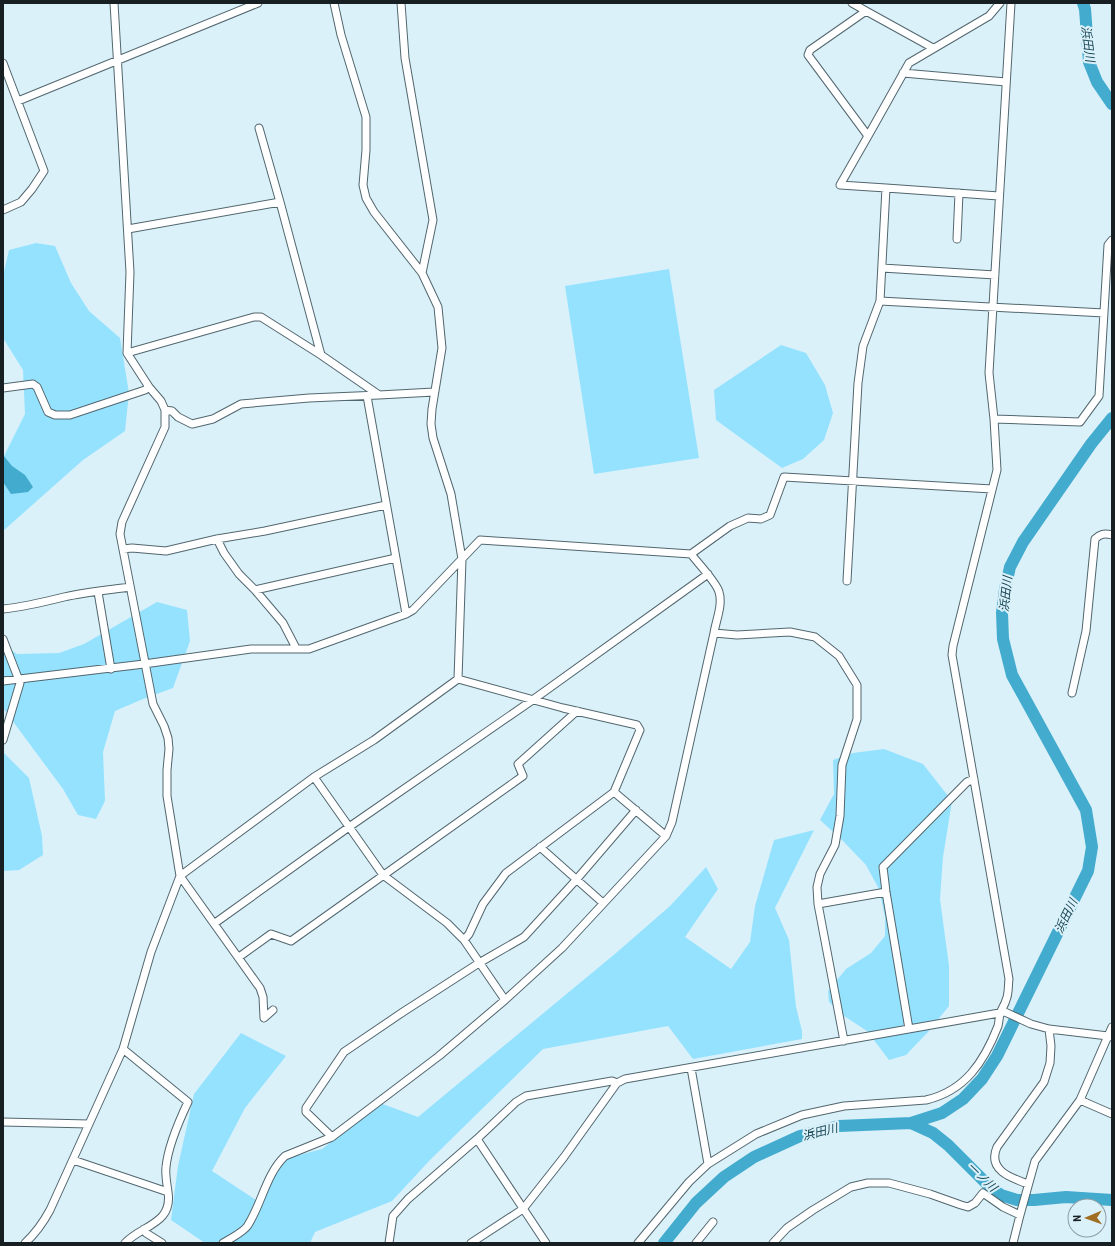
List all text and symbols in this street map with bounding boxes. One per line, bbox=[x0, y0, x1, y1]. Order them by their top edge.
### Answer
water label: 浜田川 bbox=[1079, 25, 1097, 65]
water label: 浜田川 bbox=[997, 573, 1015, 613]
water label: 浜田川 bbox=[1052, 895, 1081, 935]
water label: 浜田川 bbox=[801, 1120, 841, 1143]
water label: 一ノ川 bbox=[964, 1159, 1001, 1196]
north arrow bbox=[1067, 1198, 1107, 1238]
text: N bbox=[1071, 1214, 1084, 1222]

